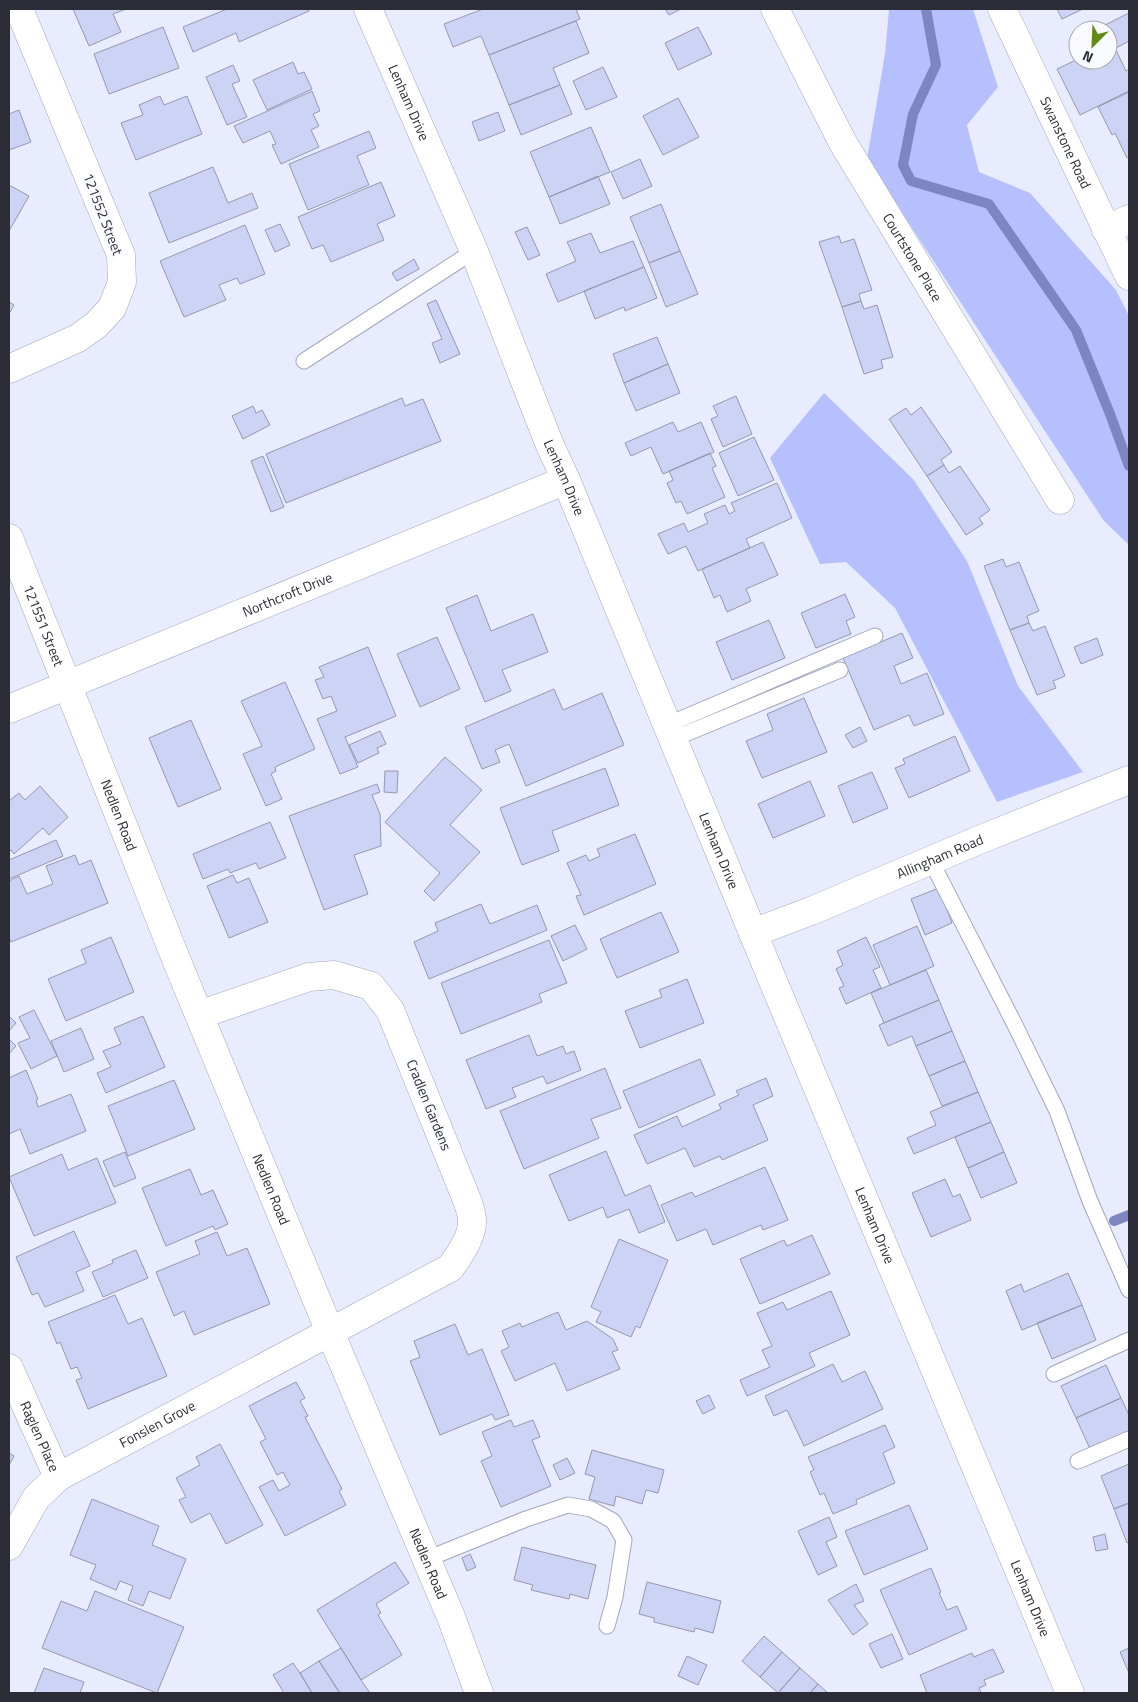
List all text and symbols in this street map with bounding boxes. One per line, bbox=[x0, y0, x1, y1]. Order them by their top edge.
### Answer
north arrow bbox=[1068, 20, 1118, 70]
text: N bbox=[1079, 46, 1096, 69]
street label: Lenham Drive bbox=[383, 61, 435, 144]
street label: Swanstone Road bbox=[1035, 93, 1097, 192]
street label: 121552 Street bbox=[78, 170, 129, 258]
street label: Courtstone Place bbox=[878, 209, 948, 305]
street label: Lenham Drive bbox=[539, 436, 591, 519]
street label: Northcroft Drive bbox=[239, 566, 335, 622]
street label: 121551 Street bbox=[18, 581, 70, 669]
street label: Nedlen Road bbox=[96, 776, 143, 854]
street label: Lenham Drive bbox=[694, 809, 745, 892]
street label: Allingham Road bbox=[893, 828, 986, 884]
street label: Cradlen Gardens bbox=[402, 1056, 457, 1153]
street label: Nedlen Road bbox=[247, 1150, 296, 1228]
street label: Lenham Drive bbox=[850, 1184, 901, 1267]
street label: Fonslen Grove bbox=[115, 1395, 199, 1453]
street label: Raglen Place bbox=[15, 1397, 65, 1475]
street label: Nedlen Road bbox=[404, 1525, 453, 1602]
street label: Lenham Drive bbox=[1006, 1557, 1056, 1640]

